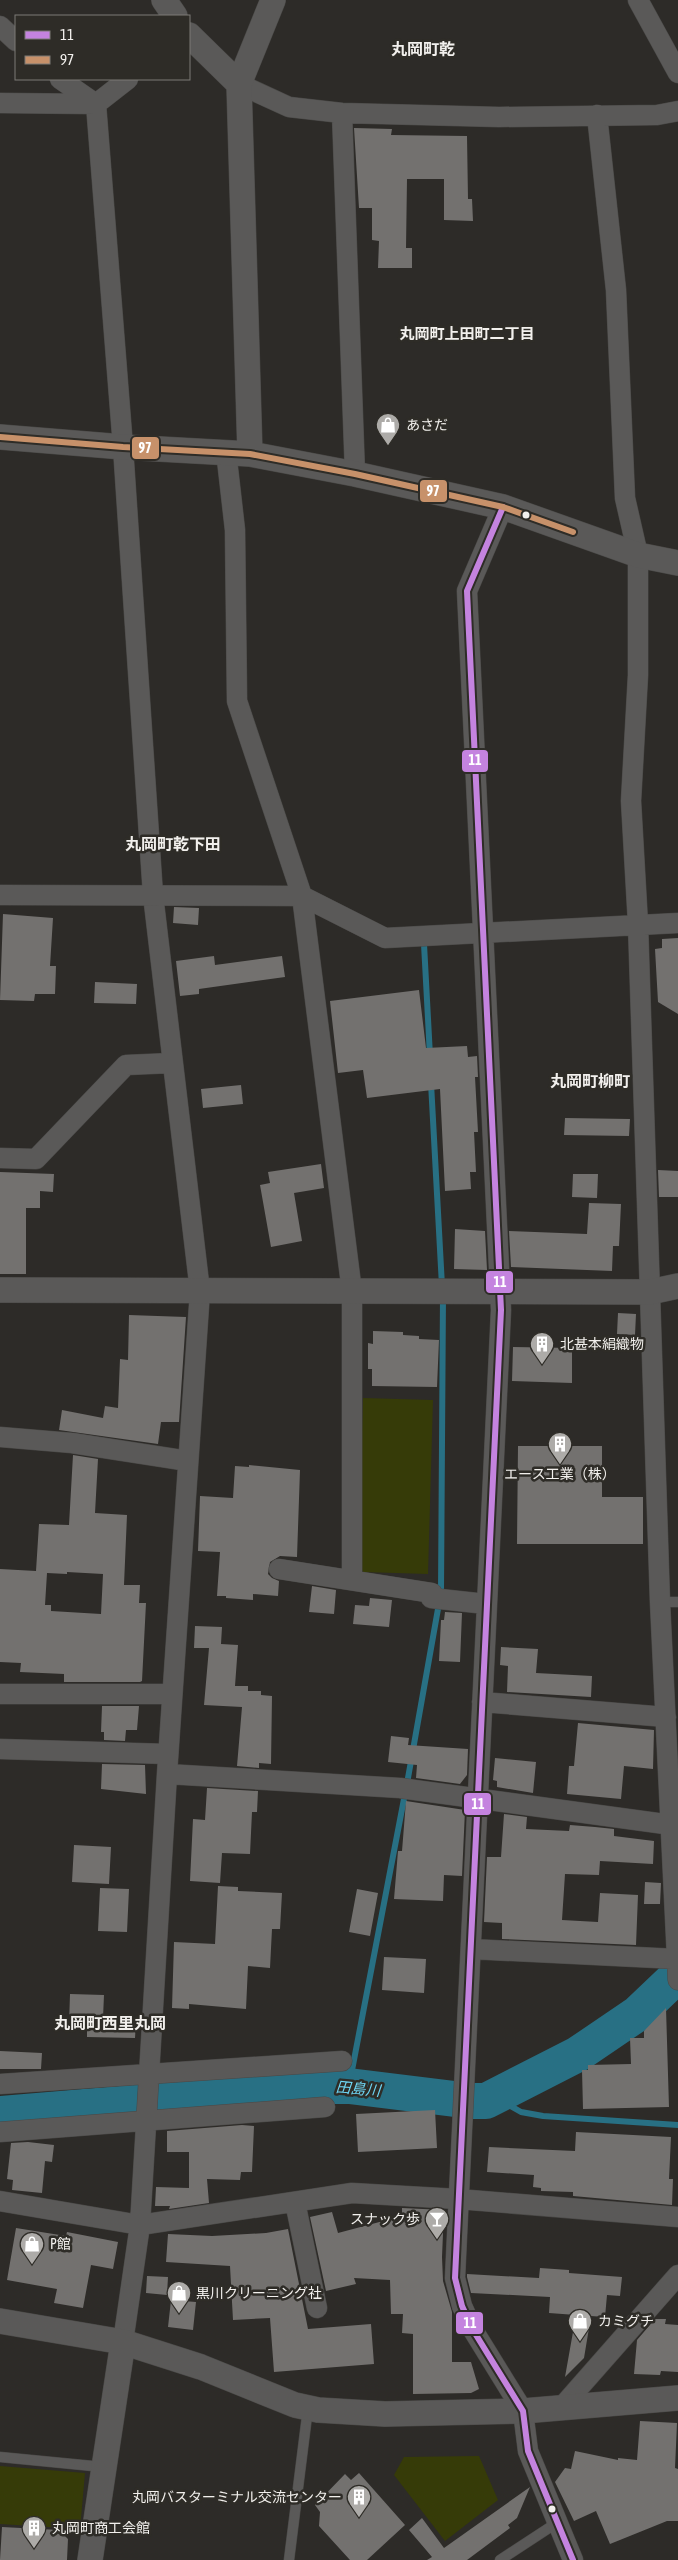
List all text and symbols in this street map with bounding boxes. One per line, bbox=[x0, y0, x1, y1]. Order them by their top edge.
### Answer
legend bbox=[15, 15, 190, 80]
text: 11 bbox=[60, 26, 74, 43]
district label: 丸岡町乾 bbox=[391, 40, 455, 58]
text: 97 bbox=[60, 51, 74, 68]
district label: 丸岡町上田町二丁目 bbox=[399, 325, 535, 342]
shop icon: あさだ bbox=[375, 412, 401, 446]
place label: あさだ bbox=[406, 417, 448, 433]
line badge: 97 bbox=[131, 436, 160, 460]
text: 97 bbox=[138, 440, 152, 456]
line badge: 97 bbox=[419, 479, 448, 503]
text: 97 bbox=[426, 483, 440, 499]
unlabelled marker bbox=[521, 510, 531, 520]
line badge: 11 bbox=[461, 749, 489, 773]
text: 11 bbox=[468, 752, 482, 768]
district label: 丸岡町乾下田 bbox=[125, 835, 221, 853]
district label: 丸岡町柳町 bbox=[550, 1072, 630, 1090]
line badge: 11 bbox=[485, 1270, 514, 1294]
text: 11 bbox=[493, 1274, 507, 1290]
building icon: 北甚本絹織物 bbox=[529, 1331, 555, 1365]
place label: 北甚本絹織物 bbox=[560, 1336, 644, 1352]
building icon: エース工業（株） bbox=[547, 1431, 573, 1465]
place label: エース工業（株） bbox=[504, 1466, 616, 1482]
line badge: 11 bbox=[463, 1792, 492, 1816]
text: 11 bbox=[471, 1796, 485, 1812]
district label: 丸岡町西里丸岡 bbox=[54, 2014, 166, 2032]
water label: 田島川 bbox=[335, 2078, 383, 2099]
bar icon: スナック歩 bbox=[424, 2206, 450, 2240]
place label: スナック歩 bbox=[350, 2211, 420, 2227]
shop icon: P館 bbox=[19, 2231, 45, 2265]
place label: P館 bbox=[50, 2236, 71, 2252]
shop icon: 黒川クリーニング社 bbox=[166, 2280, 192, 2314]
place label: 黒川クリーニング社 bbox=[196, 2285, 322, 2301]
shop icon: カミグチ bbox=[567, 2308, 593, 2342]
line badge: 11 bbox=[455, 2311, 484, 2335]
place label: カミグチ bbox=[598, 2313, 654, 2329]
text: 11 bbox=[463, 2315, 477, 2331]
building icon: 丸岡バスターミナル交流センター bbox=[346, 2484, 372, 2518]
place label: 丸岡バスターミナル交流センター bbox=[132, 2489, 342, 2505]
unlabelled marker bbox=[547, 2504, 557, 2514]
building icon: 丸岡町商工会館 bbox=[21, 2515, 47, 2549]
place label: 丸岡町商工会館 bbox=[52, 2520, 150, 2536]

